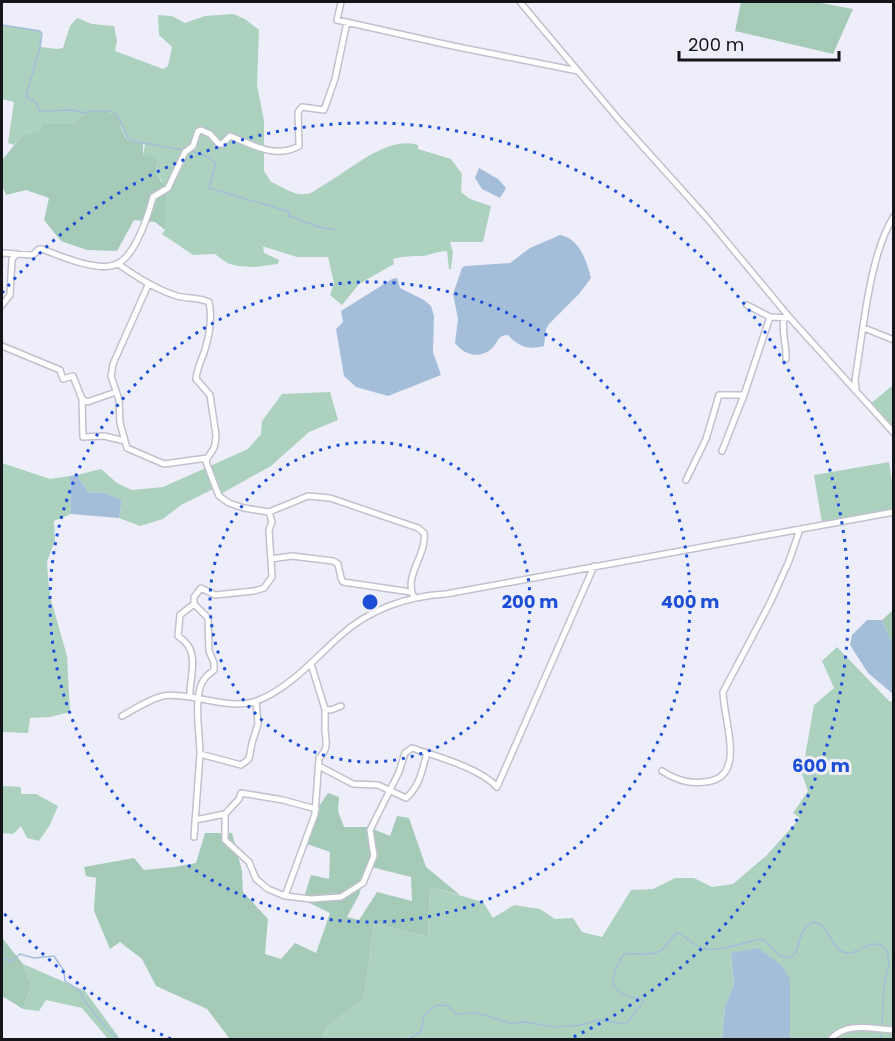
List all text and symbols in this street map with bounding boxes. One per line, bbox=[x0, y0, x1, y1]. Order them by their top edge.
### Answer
scale bar bbox=[679, 24, 840, 62]
text: 200 m bbox=[688, 32, 744, 57]
text: 200 m bbox=[502, 589, 558, 614]
text: 400 m bbox=[661, 589, 719, 614]
centre of rings bbox=[360, 592, 380, 612]
text: 600 m bbox=[792, 753, 850, 778]

